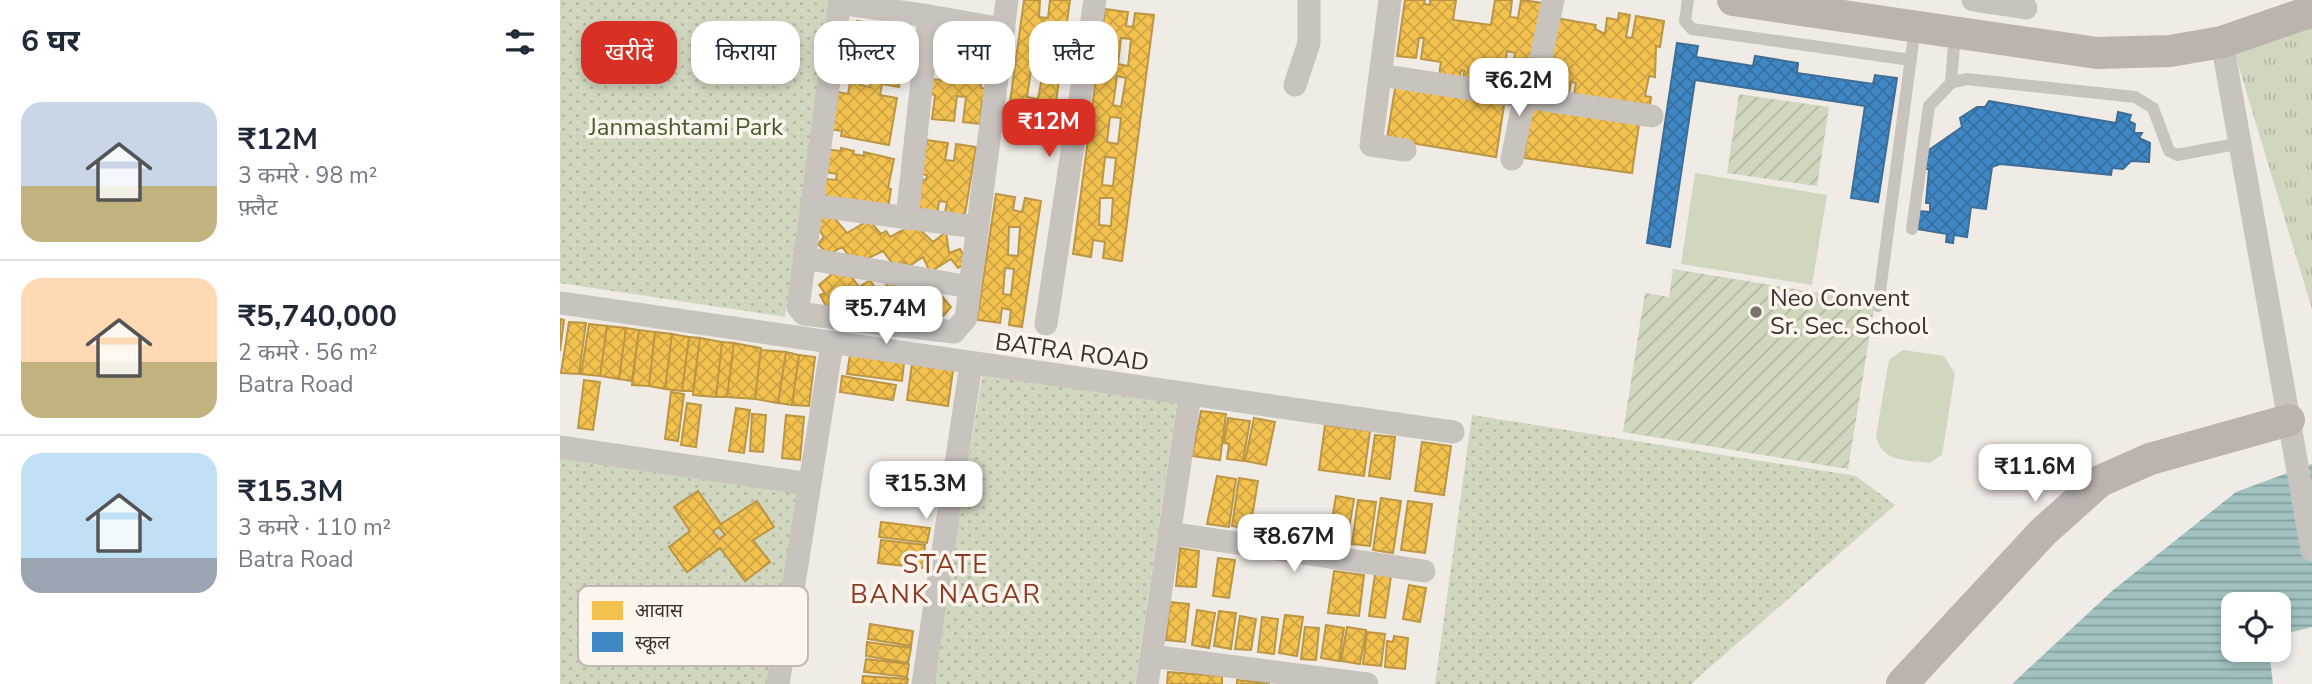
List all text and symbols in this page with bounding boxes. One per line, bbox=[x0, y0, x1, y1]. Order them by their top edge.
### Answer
text: 6 घर bbox=[21, 21, 80, 62]
chip: खरीदें bbox=[581, 21, 677, 84]
chip: किराया bbox=[691, 21, 800, 84]
chip: फ़िल्टर bbox=[814, 21, 919, 84]
chip: नया bbox=[933, 21, 1015, 84]
chip: फ़्लैट bbox=[1029, 21, 1118, 84]
icon: filters bbox=[501, 23, 539, 61]
pin: ₹6.2M bbox=[1470, 58, 1568, 118]
text: ₹6.2M bbox=[1485, 65, 1553, 96]
pin: ₹12M bbox=[1008, 100, 1090, 159]
text: ₹12M bbox=[1018, 106, 1080, 137]
park label: Janmashtami Park bbox=[588, 111, 784, 143]
text: ₹12M bbox=[238, 119, 318, 160]
icon: home bbox=[77, 130, 161, 214]
text: 3 कमरे · 98 m² bbox=[238, 160, 378, 191]
text: फ़्लैट bbox=[238, 192, 278, 223]
place label: Neo Convent Sr. Sec. School bbox=[1770, 282, 1928, 342]
pin: ₹5.74M bbox=[829, 286, 943, 346]
text: ₹5.74M bbox=[846, 293, 926, 324]
text: ₹5,740,000 bbox=[238, 296, 397, 337]
marker: Neo Convent Sr. Sec. School bbox=[1748, 304, 1764, 320]
icon: home bbox=[77, 306, 161, 390]
street label: BATRA ROAD bbox=[993, 325, 1151, 379]
text: 2 कमरे · 56 m² bbox=[238, 337, 378, 368]
text: Batra Road bbox=[238, 369, 354, 400]
pin: ₹11.6M bbox=[1978, 444, 2092, 504]
text: ₹11.6M bbox=[1995, 451, 2075, 482]
pin: ₹15.3M bbox=[869, 462, 983, 521]
text: ₹15.3M bbox=[886, 468, 966, 499]
text: ₹15.3M bbox=[238, 471, 343, 512]
icon: home bbox=[77, 481, 161, 565]
text: 3 कमरे · 110 m² bbox=[238, 512, 391, 543]
pin: ₹8.67M bbox=[1237, 514, 1351, 574]
text: ₹8.67M bbox=[1254, 521, 1334, 552]
text: Batra Road bbox=[238, 544, 354, 575]
district label: STATE BANK NAGAR bbox=[850, 547, 1042, 612]
legend bbox=[578, 586, 808, 666]
map controls bbox=[2221, 592, 2291, 662]
button: locate bbox=[2221, 592, 2291, 662]
text: आवास bbox=[635, 598, 684, 624]
text: स्कूल bbox=[635, 630, 671, 656]

